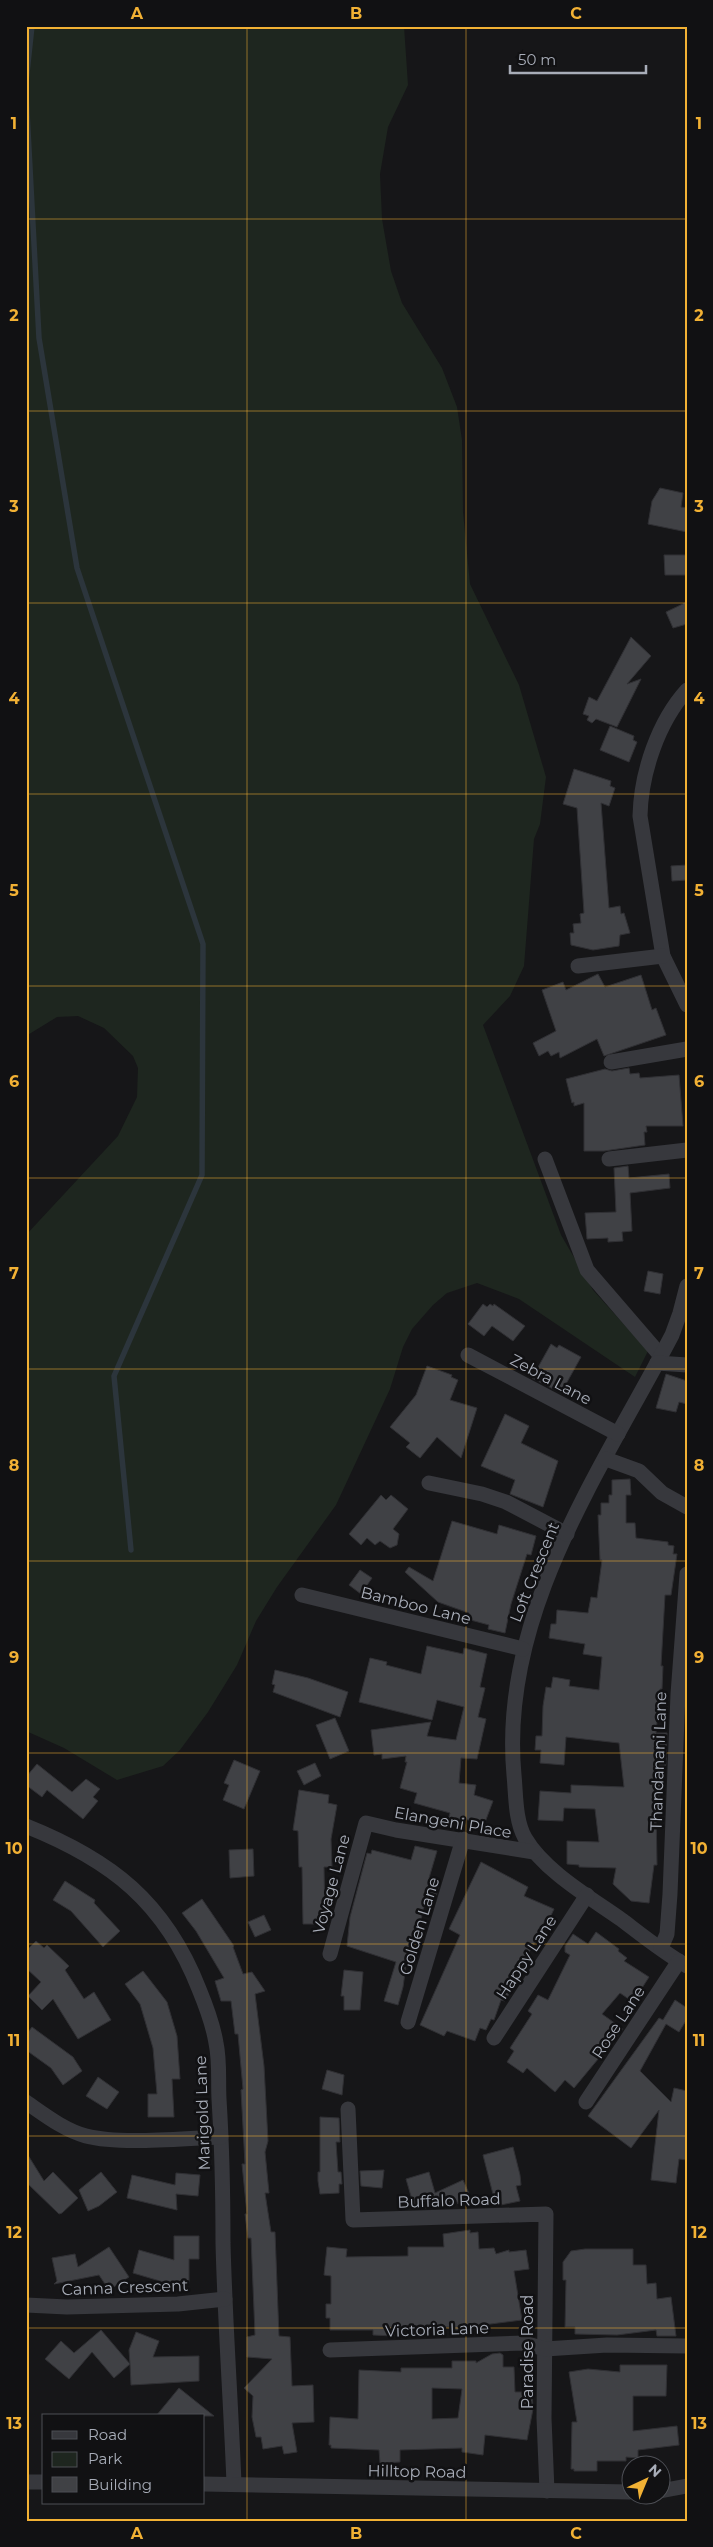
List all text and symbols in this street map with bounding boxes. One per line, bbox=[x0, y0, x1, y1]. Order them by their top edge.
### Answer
text: A bbox=[130, 4, 144, 23]
text: B bbox=[350, 4, 362, 23]
text: C bbox=[570, 4, 582, 23]
scale bar bbox=[510, 42, 647, 74]
text: 50 m bbox=[518, 50, 556, 69]
text: 1 bbox=[11, 114, 17, 133]
text: 1 bbox=[696, 114, 702, 133]
text: 2 bbox=[9, 306, 19, 325]
text: 2 bbox=[694, 306, 704, 325]
text: 3 bbox=[8, 497, 19, 516]
text: 3 bbox=[693, 497, 704, 516]
text: 4 bbox=[8, 689, 20, 708]
text: 4 bbox=[693, 689, 705, 708]
text: 5 bbox=[9, 881, 19, 900]
text: 5 bbox=[694, 881, 704, 900]
text: 6 bbox=[9, 1072, 19, 1091]
text: 6 bbox=[694, 1072, 704, 1091]
text: 7 bbox=[9, 1264, 19, 1283]
text: 7 bbox=[694, 1264, 704, 1283]
street label: Zebra Lane bbox=[507, 1350, 595, 1409]
text: 8 bbox=[9, 1456, 19, 1475]
text: 8 bbox=[694, 1456, 704, 1475]
street label: Loft Crescent bbox=[506, 1519, 563, 1625]
street label: Bamboo Lane bbox=[359, 1583, 473, 1628]
text: 9 bbox=[9, 1648, 19, 1667]
text: 9 bbox=[694, 1648, 704, 1667]
street label: Thandanani Lane bbox=[647, 1691, 670, 1831]
street label: Elangeni Place bbox=[393, 1803, 513, 1842]
street label: Voyage Lane bbox=[309, 1832, 354, 1936]
text: 10 bbox=[5, 1839, 23, 1858]
text: 10 bbox=[690, 1839, 708, 1858]
street label: Golden Lane bbox=[396, 1875, 443, 1977]
street label: Happy Lane bbox=[492, 1912, 561, 2003]
street label: Rose Lane bbox=[588, 1982, 649, 2062]
text: 11 bbox=[8, 2031, 20, 2050]
text: 11 bbox=[693, 2031, 705, 2050]
street label: Marigold Lane bbox=[191, 2055, 214, 2171]
street label: Buffalo Road bbox=[397, 2189, 501, 2212]
text: 12 bbox=[6, 2223, 22, 2242]
text: 12 bbox=[691, 2223, 707, 2242]
street label: Canna Crescent bbox=[61, 2276, 189, 2299]
street label: Paradise Road bbox=[518, 2295, 537, 2409]
street label: Victoria Lane bbox=[385, 2318, 489, 2341]
text: 13 bbox=[6, 2414, 22, 2433]
legend bbox=[42, 2414, 205, 2504]
text: 13 bbox=[691, 2414, 707, 2433]
text: Road bbox=[88, 2425, 127, 2444]
text: Park bbox=[88, 2449, 122, 2468]
north arrow bbox=[620, 2454, 670, 2504]
text: N bbox=[645, 2460, 665, 2481]
street label: Hilltop Road bbox=[367, 2461, 467, 2482]
text: Building bbox=[88, 2475, 152, 2494]
text: A bbox=[130, 2524, 144, 2543]
text: B bbox=[350, 2524, 362, 2543]
text: C bbox=[570, 2524, 582, 2543]

